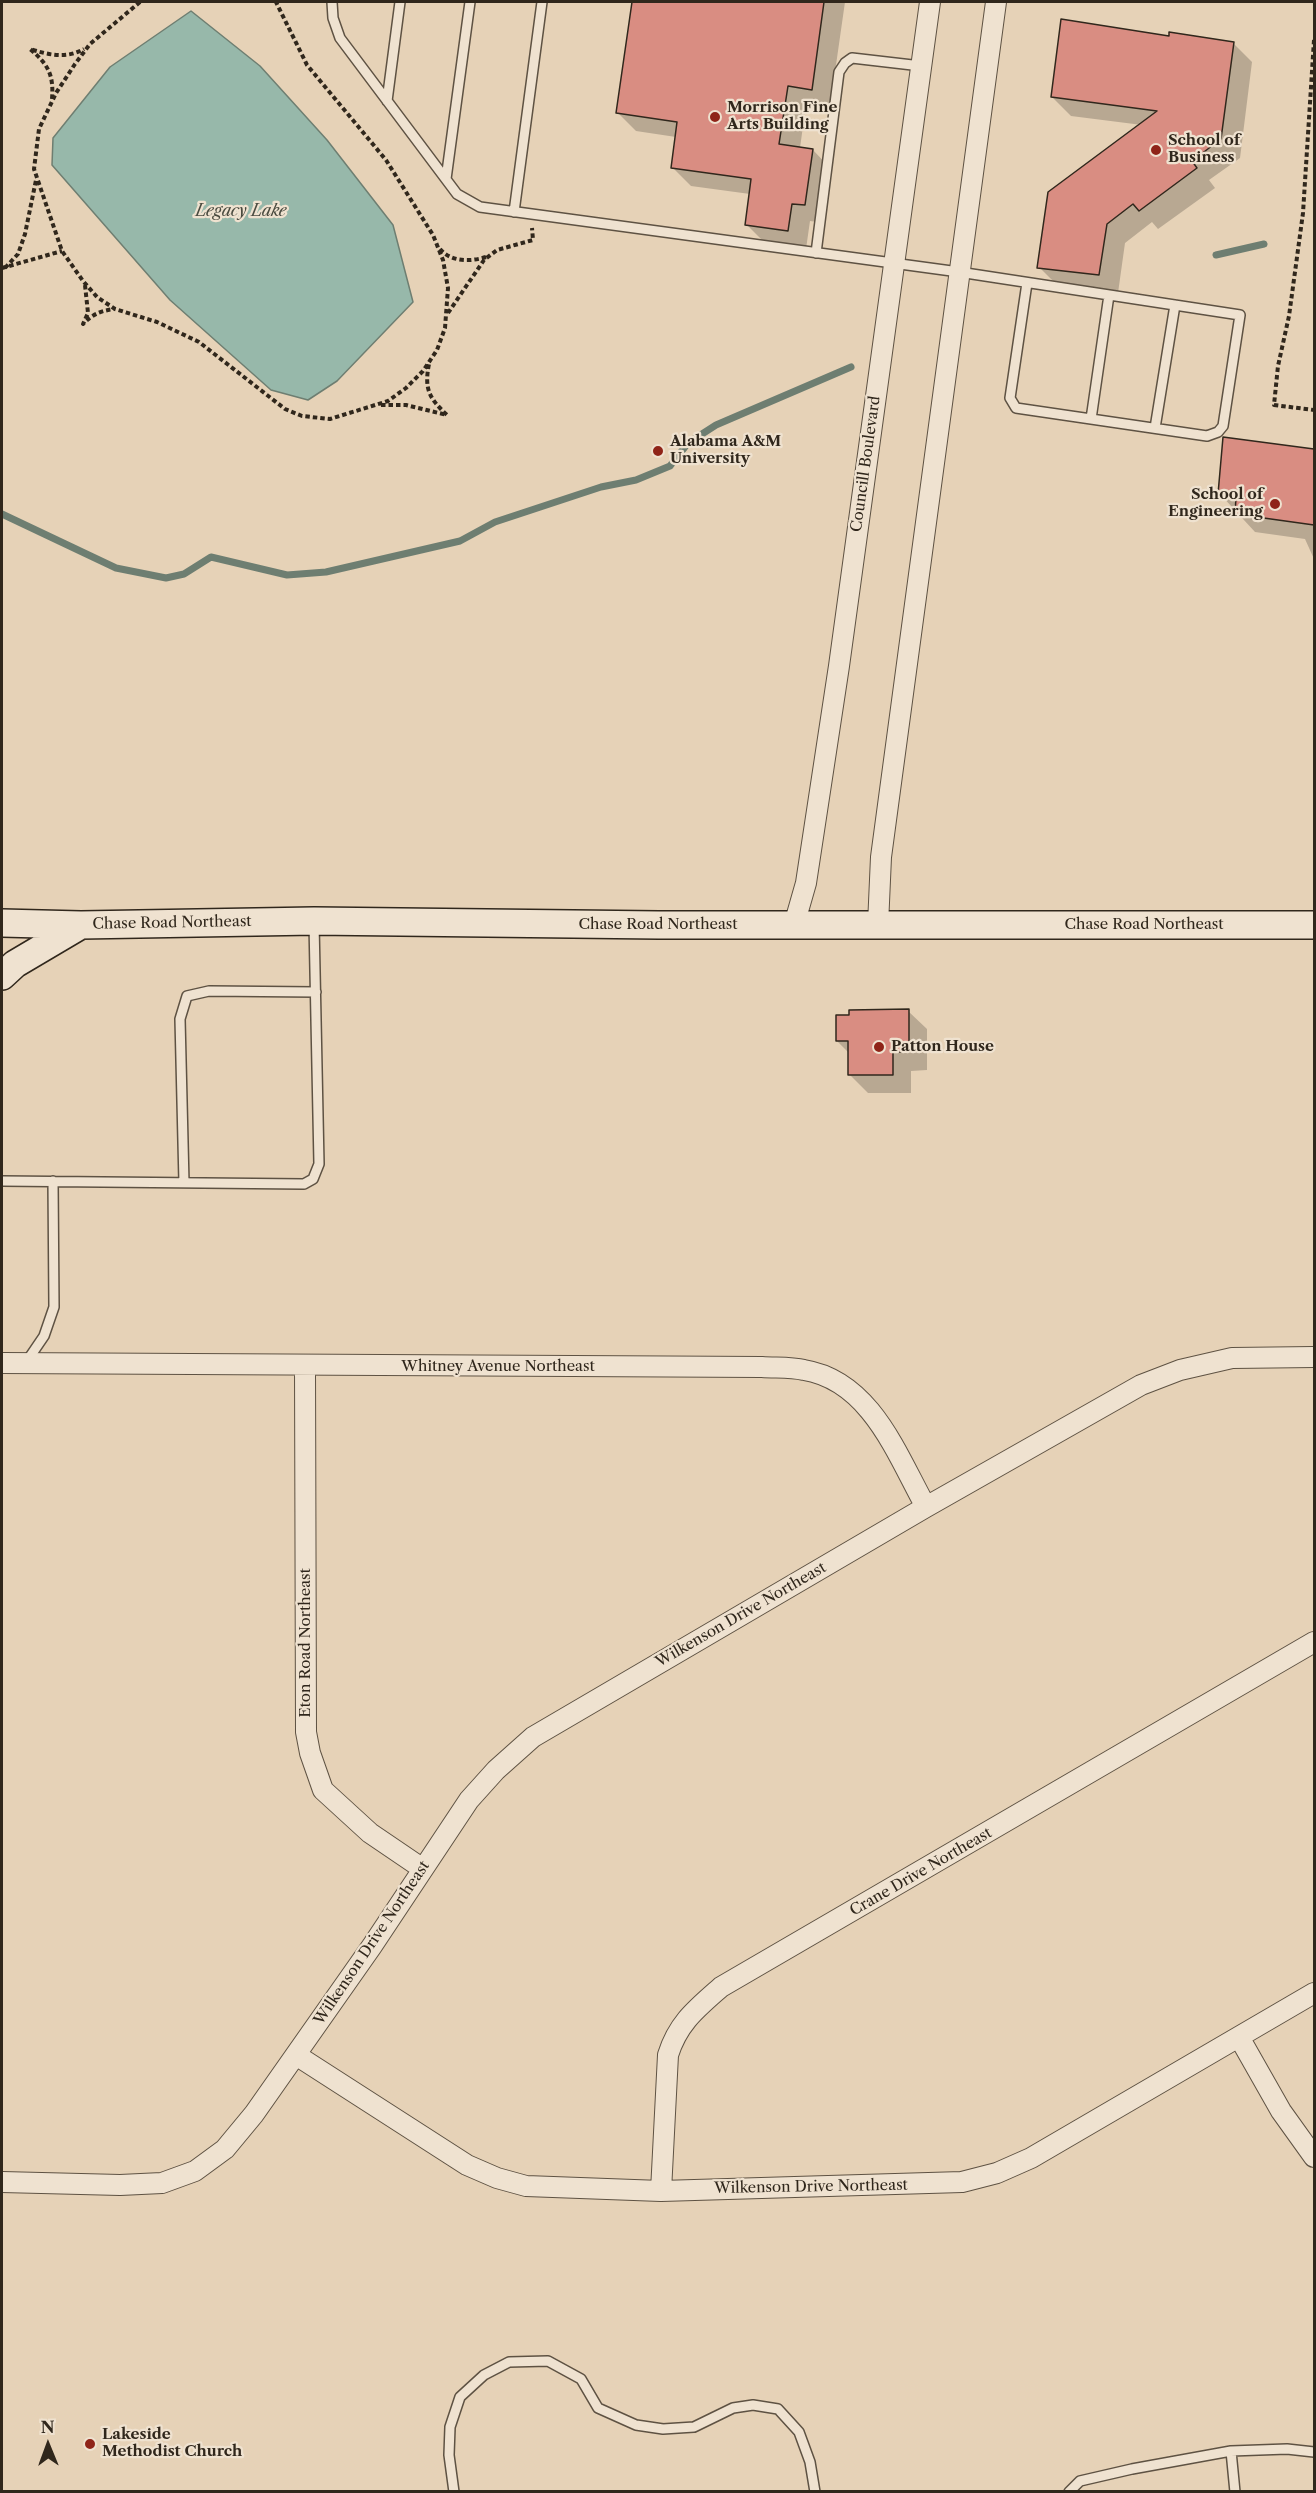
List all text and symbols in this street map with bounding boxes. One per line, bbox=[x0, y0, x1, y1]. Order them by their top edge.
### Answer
place label: Morrison Fine Arts Building bbox=[727, 99, 837, 134]
marker: Morrison Fine Arts Building bbox=[708, 110, 722, 124]
place label: School of Business bbox=[1168, 132, 1240, 167]
marker: School of Business bbox=[1149, 143, 1163, 157]
water label: Legacy Lake bbox=[195, 201, 287, 221]
street label: Councill Boulevard bbox=[848, 395, 884, 533]
place label: Alabama A&M University bbox=[670, 433, 781, 468]
marker: Alabama A&M University bbox=[651, 444, 665, 458]
place label: School of Engineering bbox=[1168, 486, 1263, 521]
marker: School of Engineering bbox=[1268, 497, 1282, 511]
street label: Chase Road Northeast bbox=[92, 913, 252, 933]
street label: Chase Road Northeast bbox=[578, 916, 738, 934]
street label: Chase Road Northeast bbox=[1064, 916, 1224, 934]
place label: Patton House bbox=[891, 1038, 994, 1056]
marker: Patton House bbox=[872, 1040, 886, 1054]
street label: Whitney Avenue Northeast bbox=[401, 1358, 595, 1376]
street label: Wilkenson Drive Northeast bbox=[653, 1559, 829, 1671]
street label: Eton Road Northeast bbox=[297, 1568, 315, 1718]
street label: Crane Drive Northeast bbox=[847, 1824, 995, 1920]
street label: Wilkenson Drive Northeast bbox=[310, 1858, 434, 2028]
street label: Wilkenson Drive Northeast bbox=[714, 2176, 908, 2198]
north arrow bbox=[18, 2415, 78, 2475]
text: N bbox=[41, 2417, 55, 2437]
place label: Lakeside Methodist Church bbox=[102, 2426, 242, 2461]
marker: Lakeside Methodist Church bbox=[83, 2437, 97, 2451]

